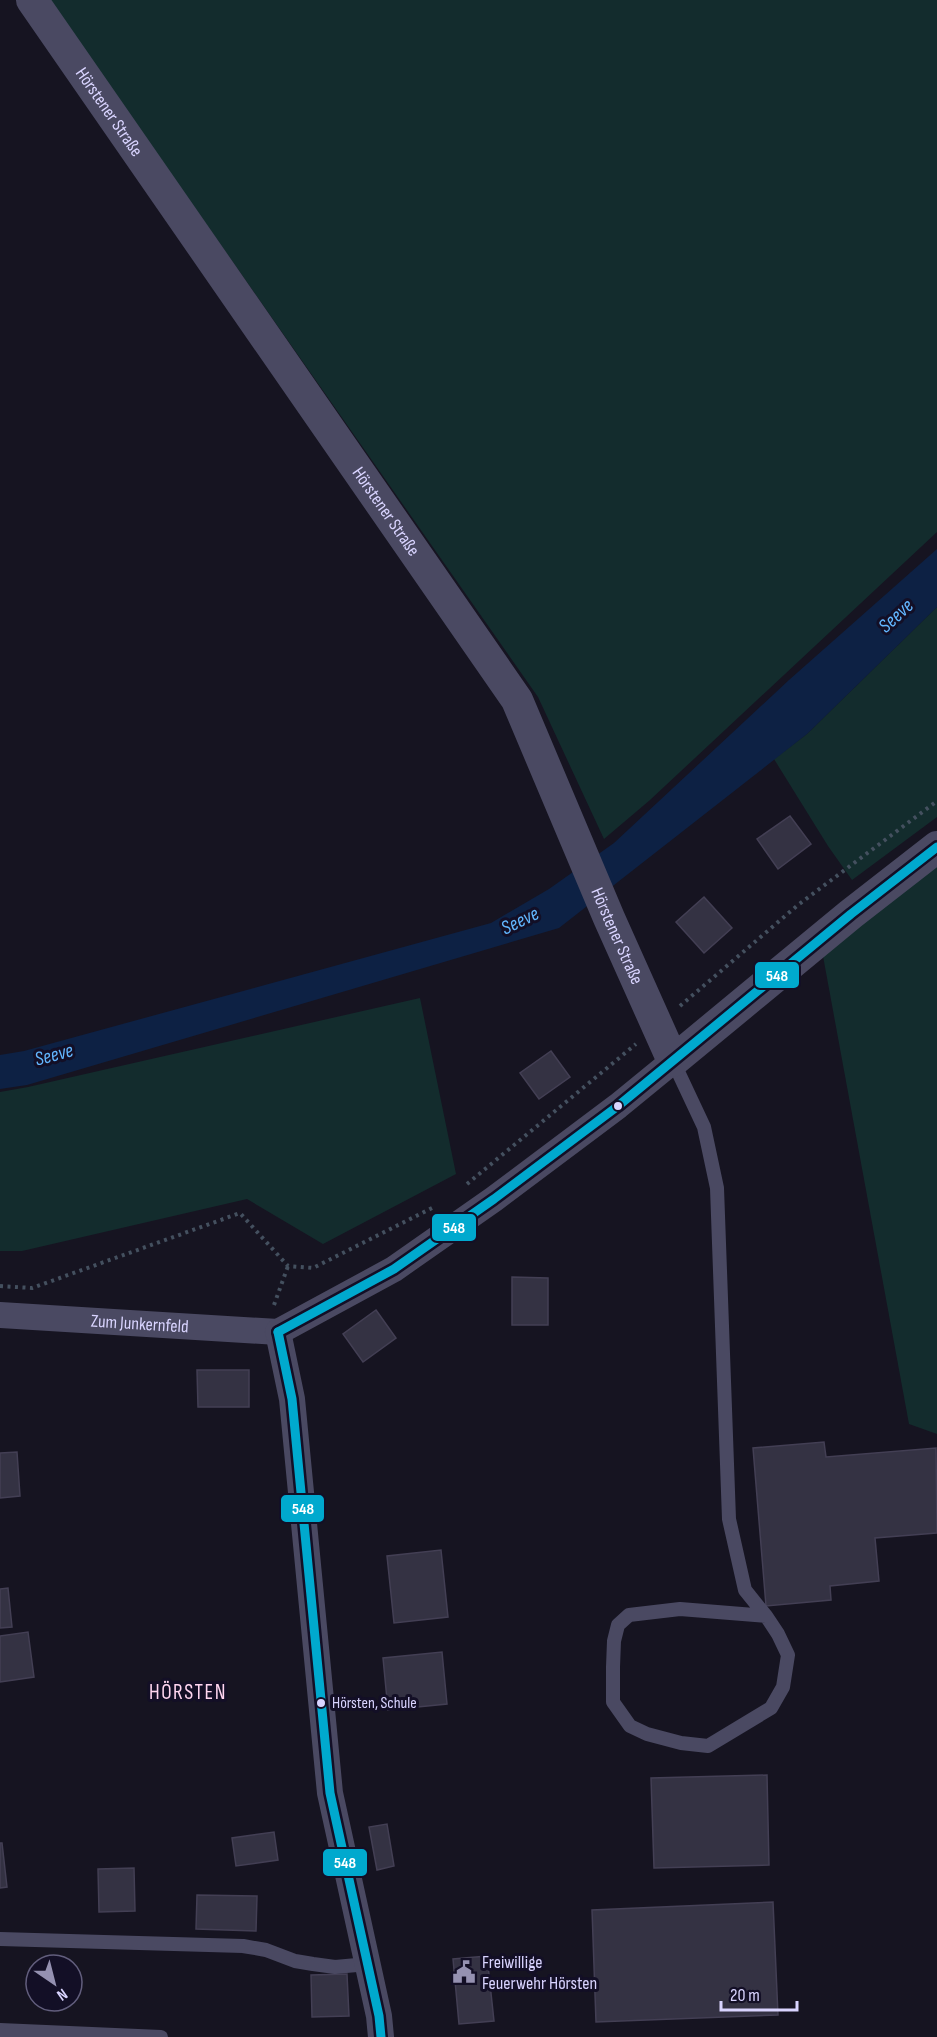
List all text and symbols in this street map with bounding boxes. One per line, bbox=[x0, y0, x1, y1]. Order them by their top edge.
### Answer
street label: Hörstener Straße bbox=[71, 63, 148, 160]
street label: Hörstener Straße bbox=[348, 463, 424, 560]
water label: Seeve bbox=[874, 594, 919, 638]
street label: Hörstener Straße bbox=[587, 884, 648, 988]
water label: Seeve bbox=[497, 902, 543, 940]
line badge: 548 bbox=[754, 961, 800, 989]
text: 548 bbox=[766, 967, 788, 986]
water label: Seeve bbox=[32, 1038, 76, 1072]
unlabelled marker bbox=[612, 1100, 624, 1112]
line badge: 548 bbox=[431, 1213, 477, 1242]
text: 548 bbox=[443, 1219, 465, 1238]
street label: Zum Junkernfeld bbox=[90, 1310, 189, 1337]
line badge: 548 bbox=[280, 1494, 325, 1523]
text: 548 bbox=[292, 1500, 314, 1519]
district label: HÖRSTEN bbox=[149, 1680, 227, 1705]
place label: Hörsten, Schule bbox=[332, 1694, 417, 1713]
marker: Hörsten, Schule bbox=[315, 1697, 327, 1709]
line badge: 548 bbox=[322, 1848, 368, 1877]
text: 548 bbox=[334, 1854, 356, 1873]
place label: Freiwillige Feuerwehr Hörsten bbox=[482, 1952, 597, 1994]
north arrow bbox=[24, 1953, 84, 2013]
public building icon: Freiwillige Feuerwehr Hörsten bbox=[451, 1959, 477, 1985]
scale bar bbox=[721, 1974, 798, 2012]
text: N bbox=[53, 1984, 71, 2004]
text: 20 m bbox=[730, 1985, 760, 2006]

